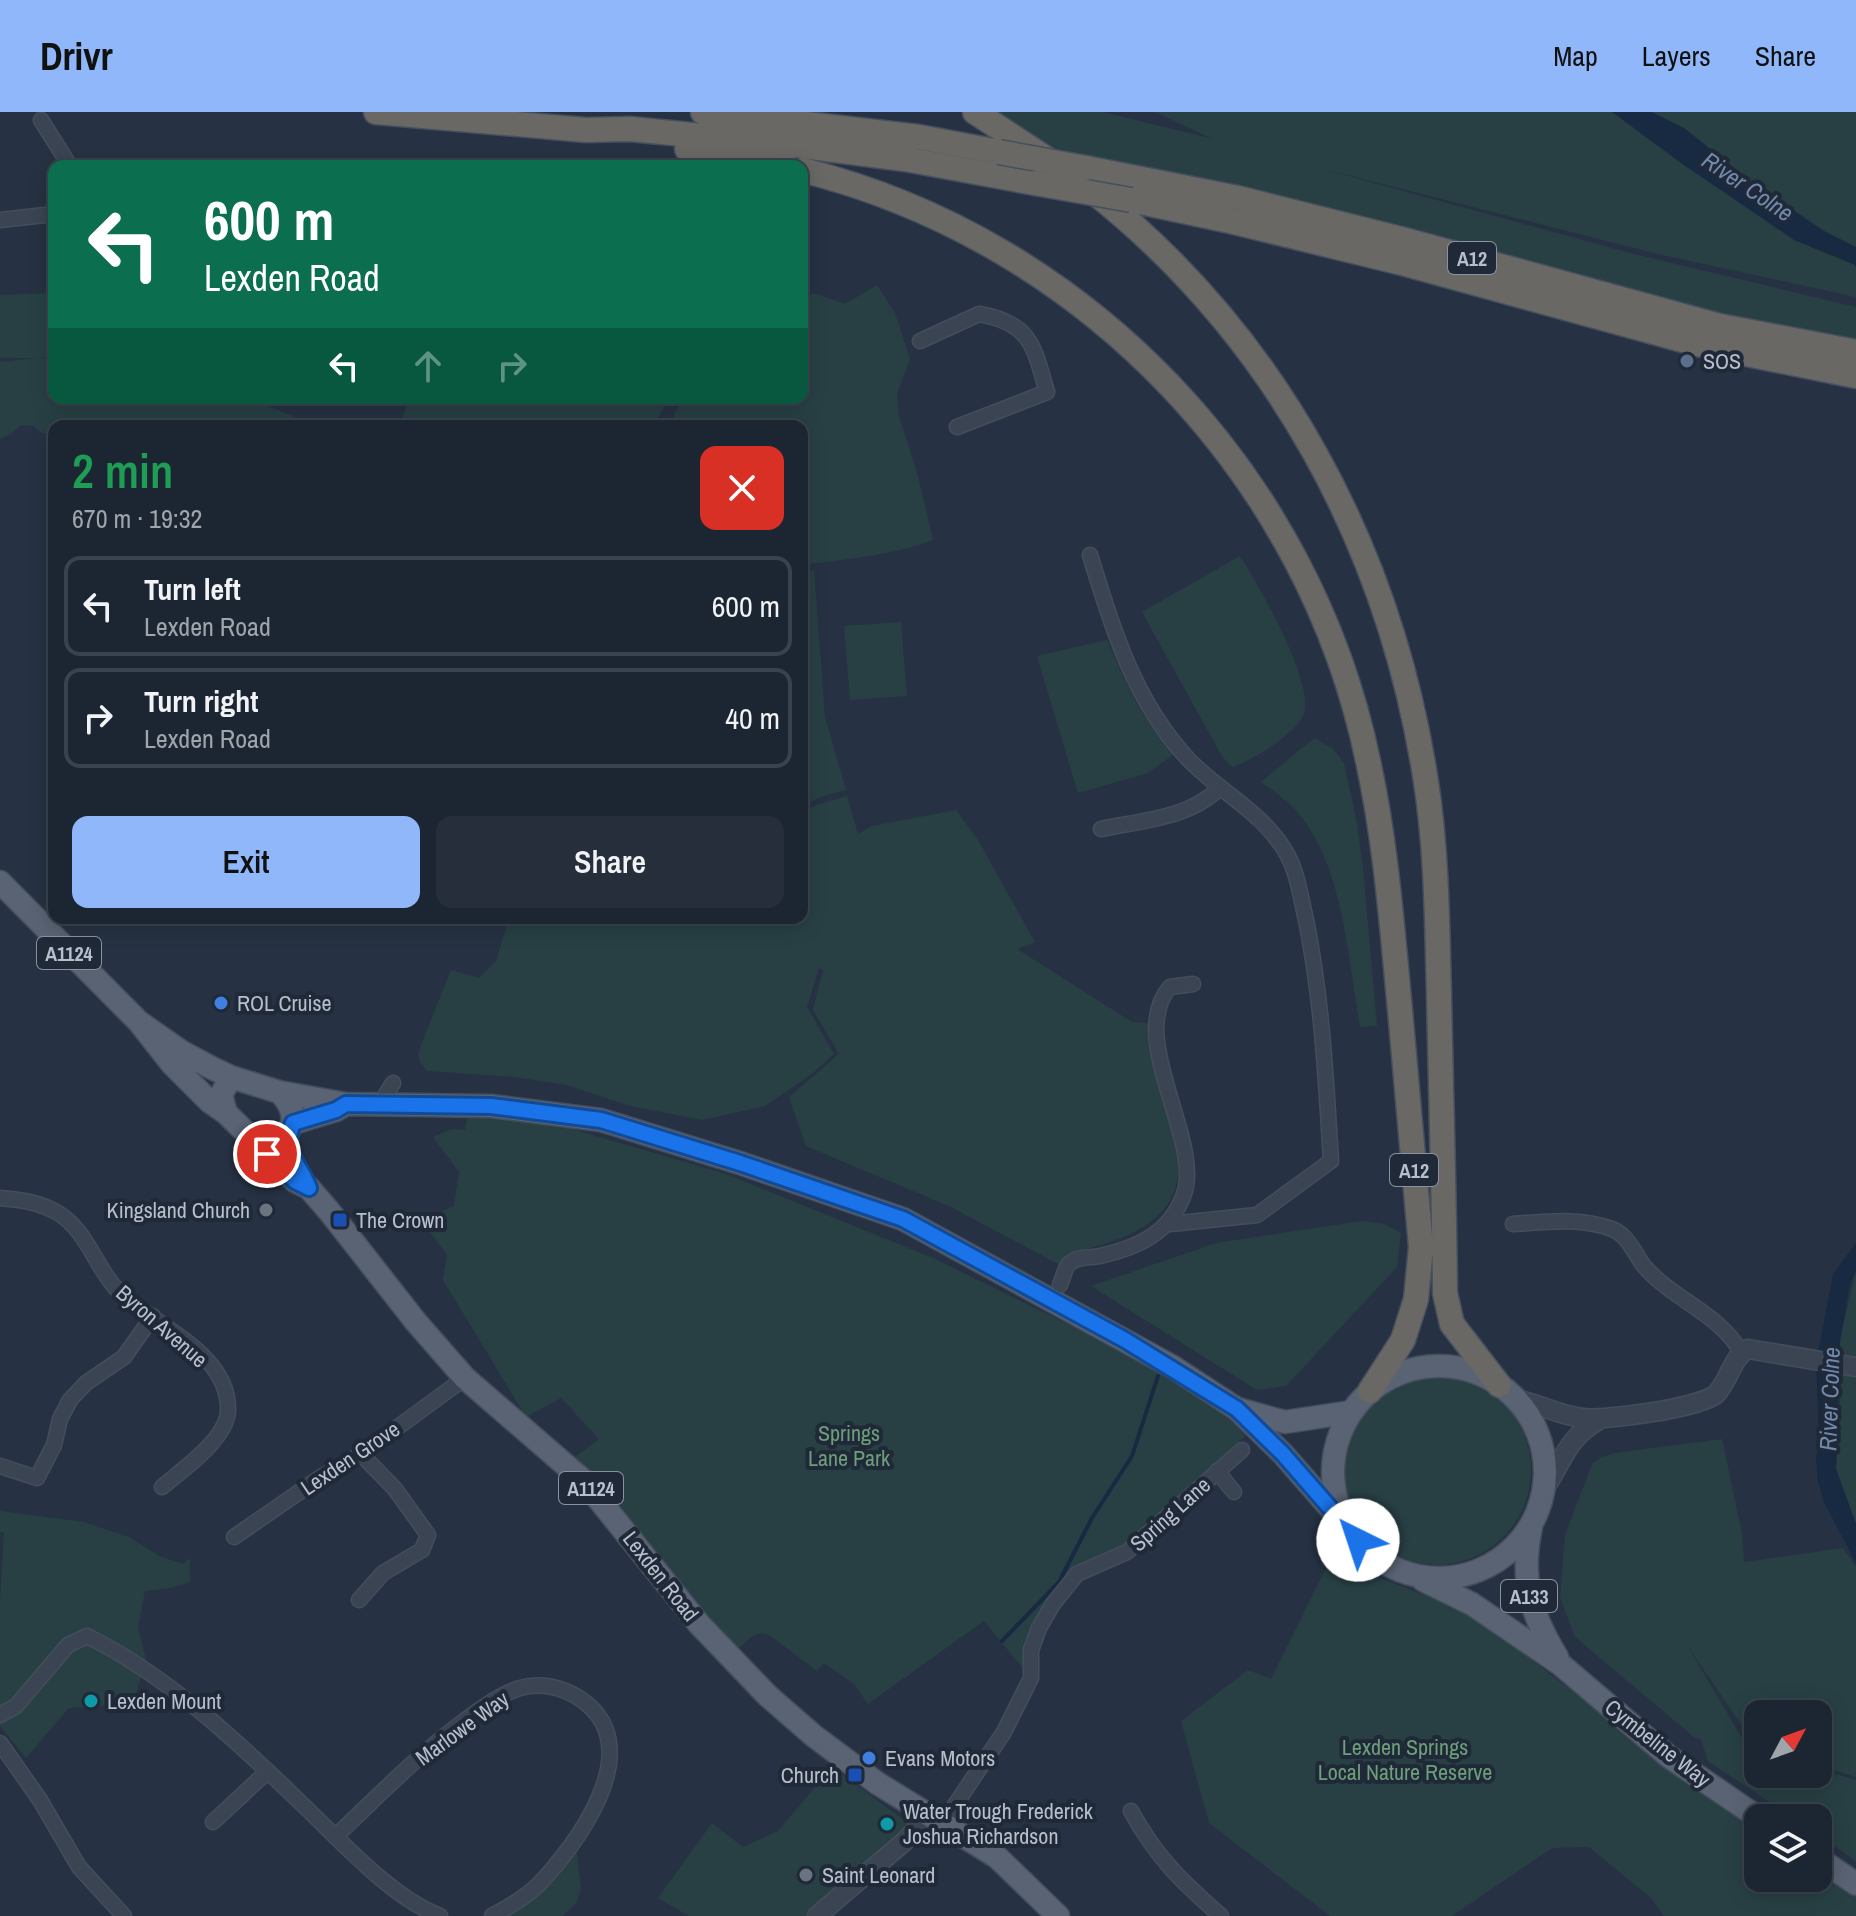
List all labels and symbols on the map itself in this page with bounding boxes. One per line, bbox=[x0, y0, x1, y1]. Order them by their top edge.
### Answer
water label: River Colne bbox=[1696, 144, 1800, 228]
road number: A12 bbox=[1448, 242, 1496, 274]
place label: SOS bbox=[1703, 346, 1741, 376]
marker: SOS bbox=[1678, 352, 1696, 370]
road number: A1124 bbox=[37, 937, 101, 969]
place label: ROL Cruise bbox=[237, 988, 332, 1018]
marker: ROL Cruise bbox=[212, 994, 230, 1012]
pin bbox=[233, 1120, 301, 1188]
road number: A12 bbox=[1390, 1154, 1438, 1186]
place label: Kingsland Church bbox=[107, 1195, 250, 1225]
marker: Kingsland Church bbox=[257, 1201, 275, 1219]
place label: The Crown bbox=[356, 1205, 444, 1235]
marker: The Crown bbox=[331, 1211, 349, 1229]
street label: Byron Avenue bbox=[110, 1278, 214, 1374]
water label: River Colne bbox=[1811, 1346, 1847, 1451]
street label: Lexden Grove bbox=[295, 1414, 405, 1502]
park label: Springs Lane Park bbox=[808, 1418, 891, 1473]
street label: Spring Lane bbox=[1123, 1470, 1217, 1558]
road number: A1124 bbox=[559, 1472, 623, 1504]
position arrow bbox=[1316, 1498, 1400, 1582]
street label: Lexden Road bbox=[616, 1524, 706, 1628]
road number: A133 bbox=[1501, 1580, 1557, 1612]
street label: Marlowe Way bbox=[409, 1684, 515, 1772]
place label: Lexden Mount bbox=[107, 1686, 221, 1716]
marker: Lexden Mount bbox=[82, 1692, 100, 1710]
street label: Cymbeline Way bbox=[1599, 1692, 1717, 1794]
north arrow bbox=[1744, 1700, 1832, 1788]
park label: Lexden Springs Local Nature Reserve bbox=[1318, 1732, 1492, 1787]
place label: Evans Motors bbox=[885, 1743, 995, 1773]
marker: Evans Motors bbox=[860, 1749, 878, 1767]
place label: Church bbox=[781, 1760, 839, 1790]
marker: Church bbox=[846, 1766, 864, 1784]
place label: Water Trough Frederick Joshua Richardson bbox=[903, 1796, 1094, 1851]
marker: Water Trough Frederick Joshua Richardson bbox=[878, 1815, 896, 1833]
place label: Saint Leonard bbox=[822, 1860, 935, 1890]
marker: Saint Leonard bbox=[797, 1866, 815, 1884]

